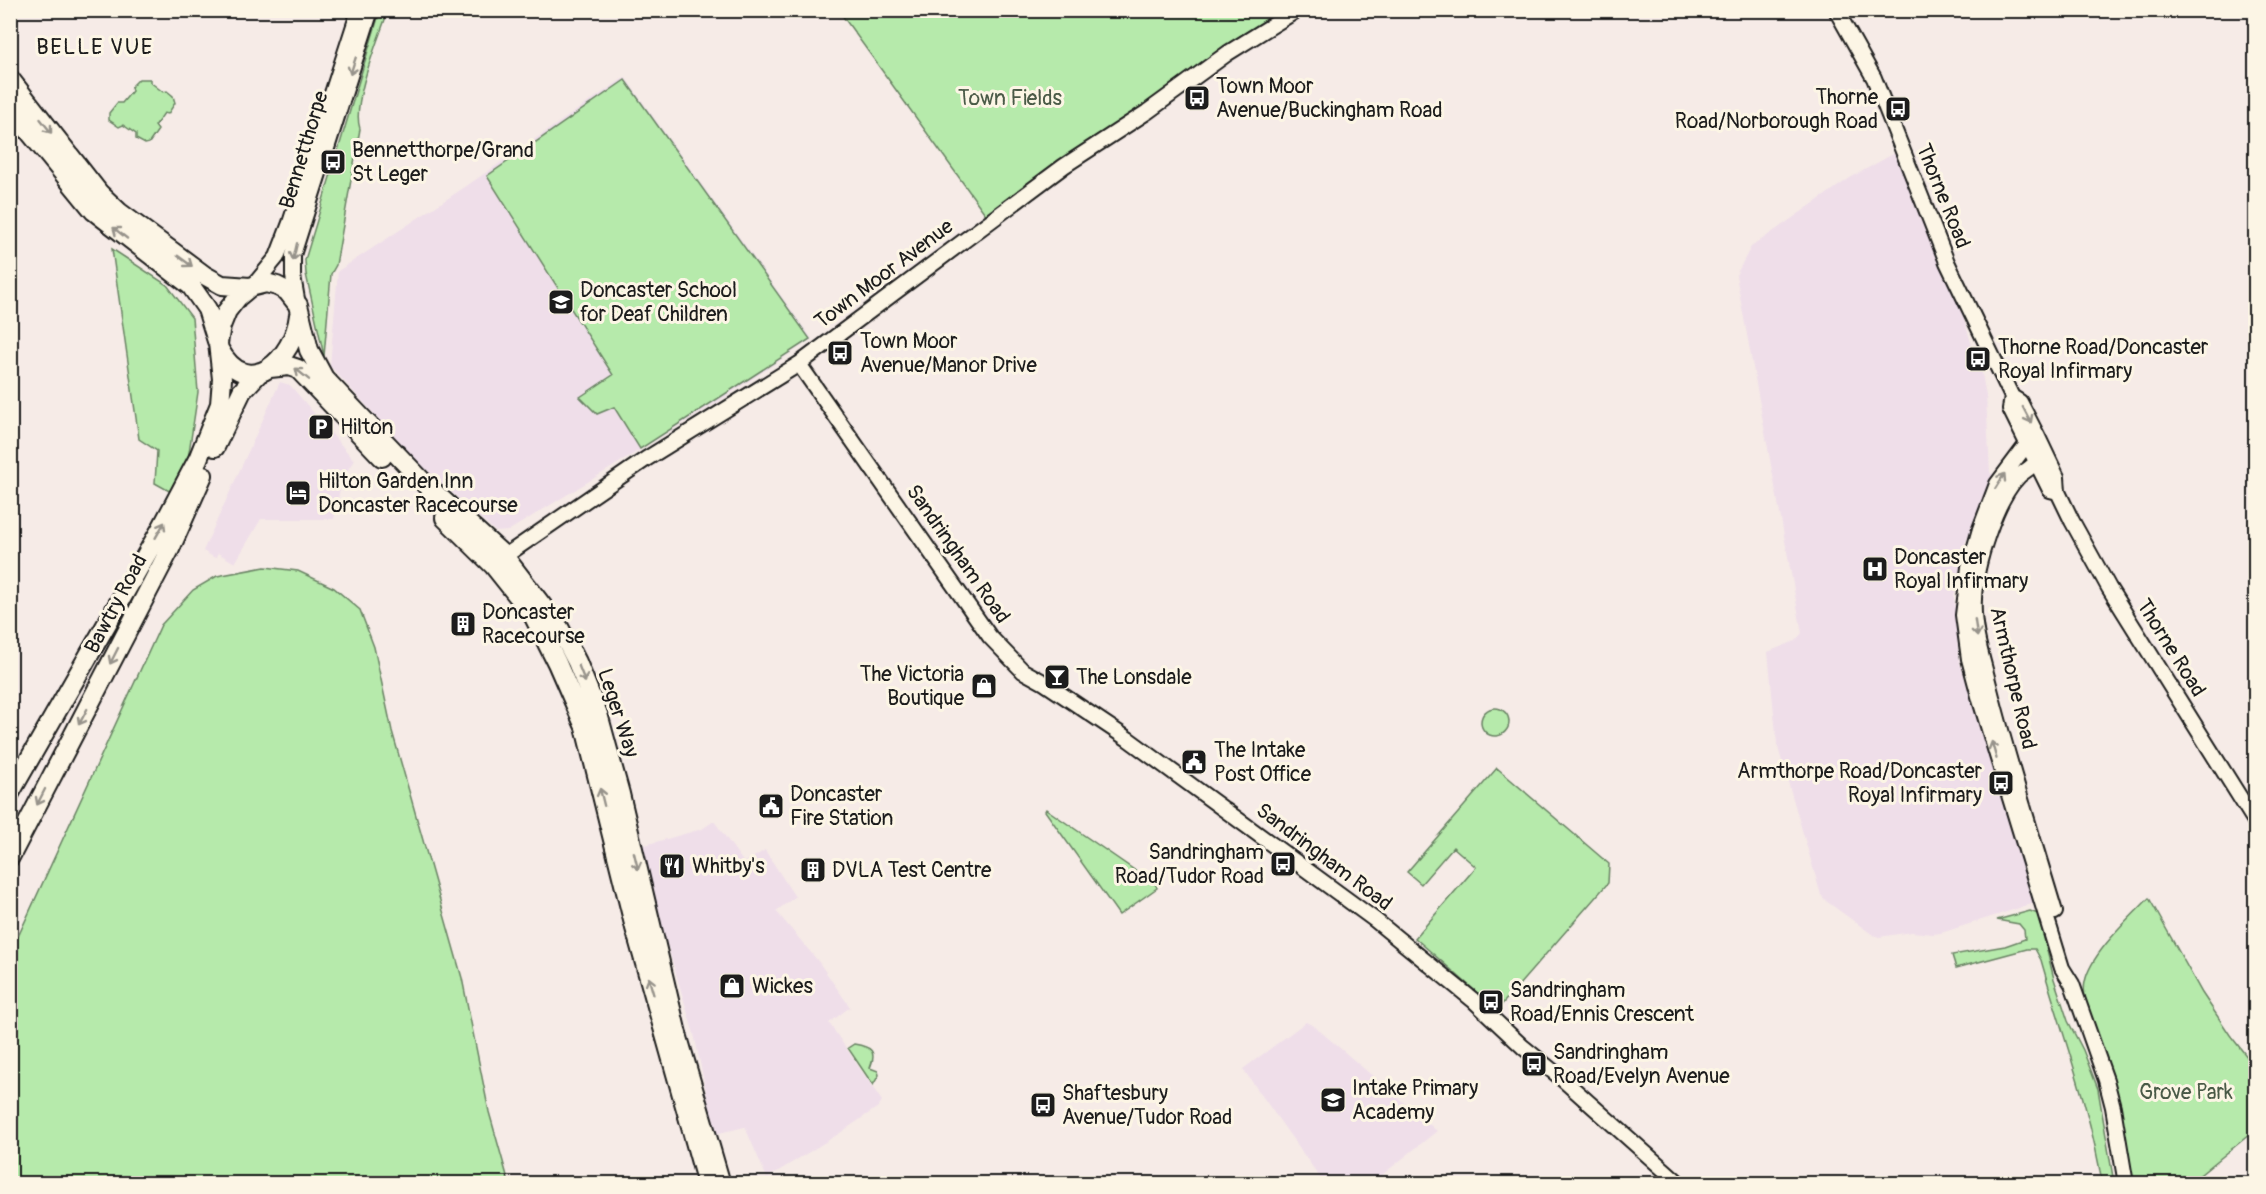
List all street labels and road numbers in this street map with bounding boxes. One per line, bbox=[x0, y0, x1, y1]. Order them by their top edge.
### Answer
street label: Bennetthorpe bbox=[273, 87, 335, 212]
street label: Thorne Road bbox=[1910, 140, 1976, 252]
street label: Town Moor Avenue bbox=[809, 213, 959, 335]
street label: Sandringham Road bbox=[900, 479, 1016, 629]
street label: Bawtry Road bbox=[79, 550, 153, 658]
street label: Thorne Road bbox=[2130, 594, 2212, 702]
street label: Armthorpe Road bbox=[1984, 604, 2042, 752]
street label: Leger Way bbox=[591, 665, 645, 761]
street label: Sandringham Road bbox=[1251, 797, 1397, 917]

